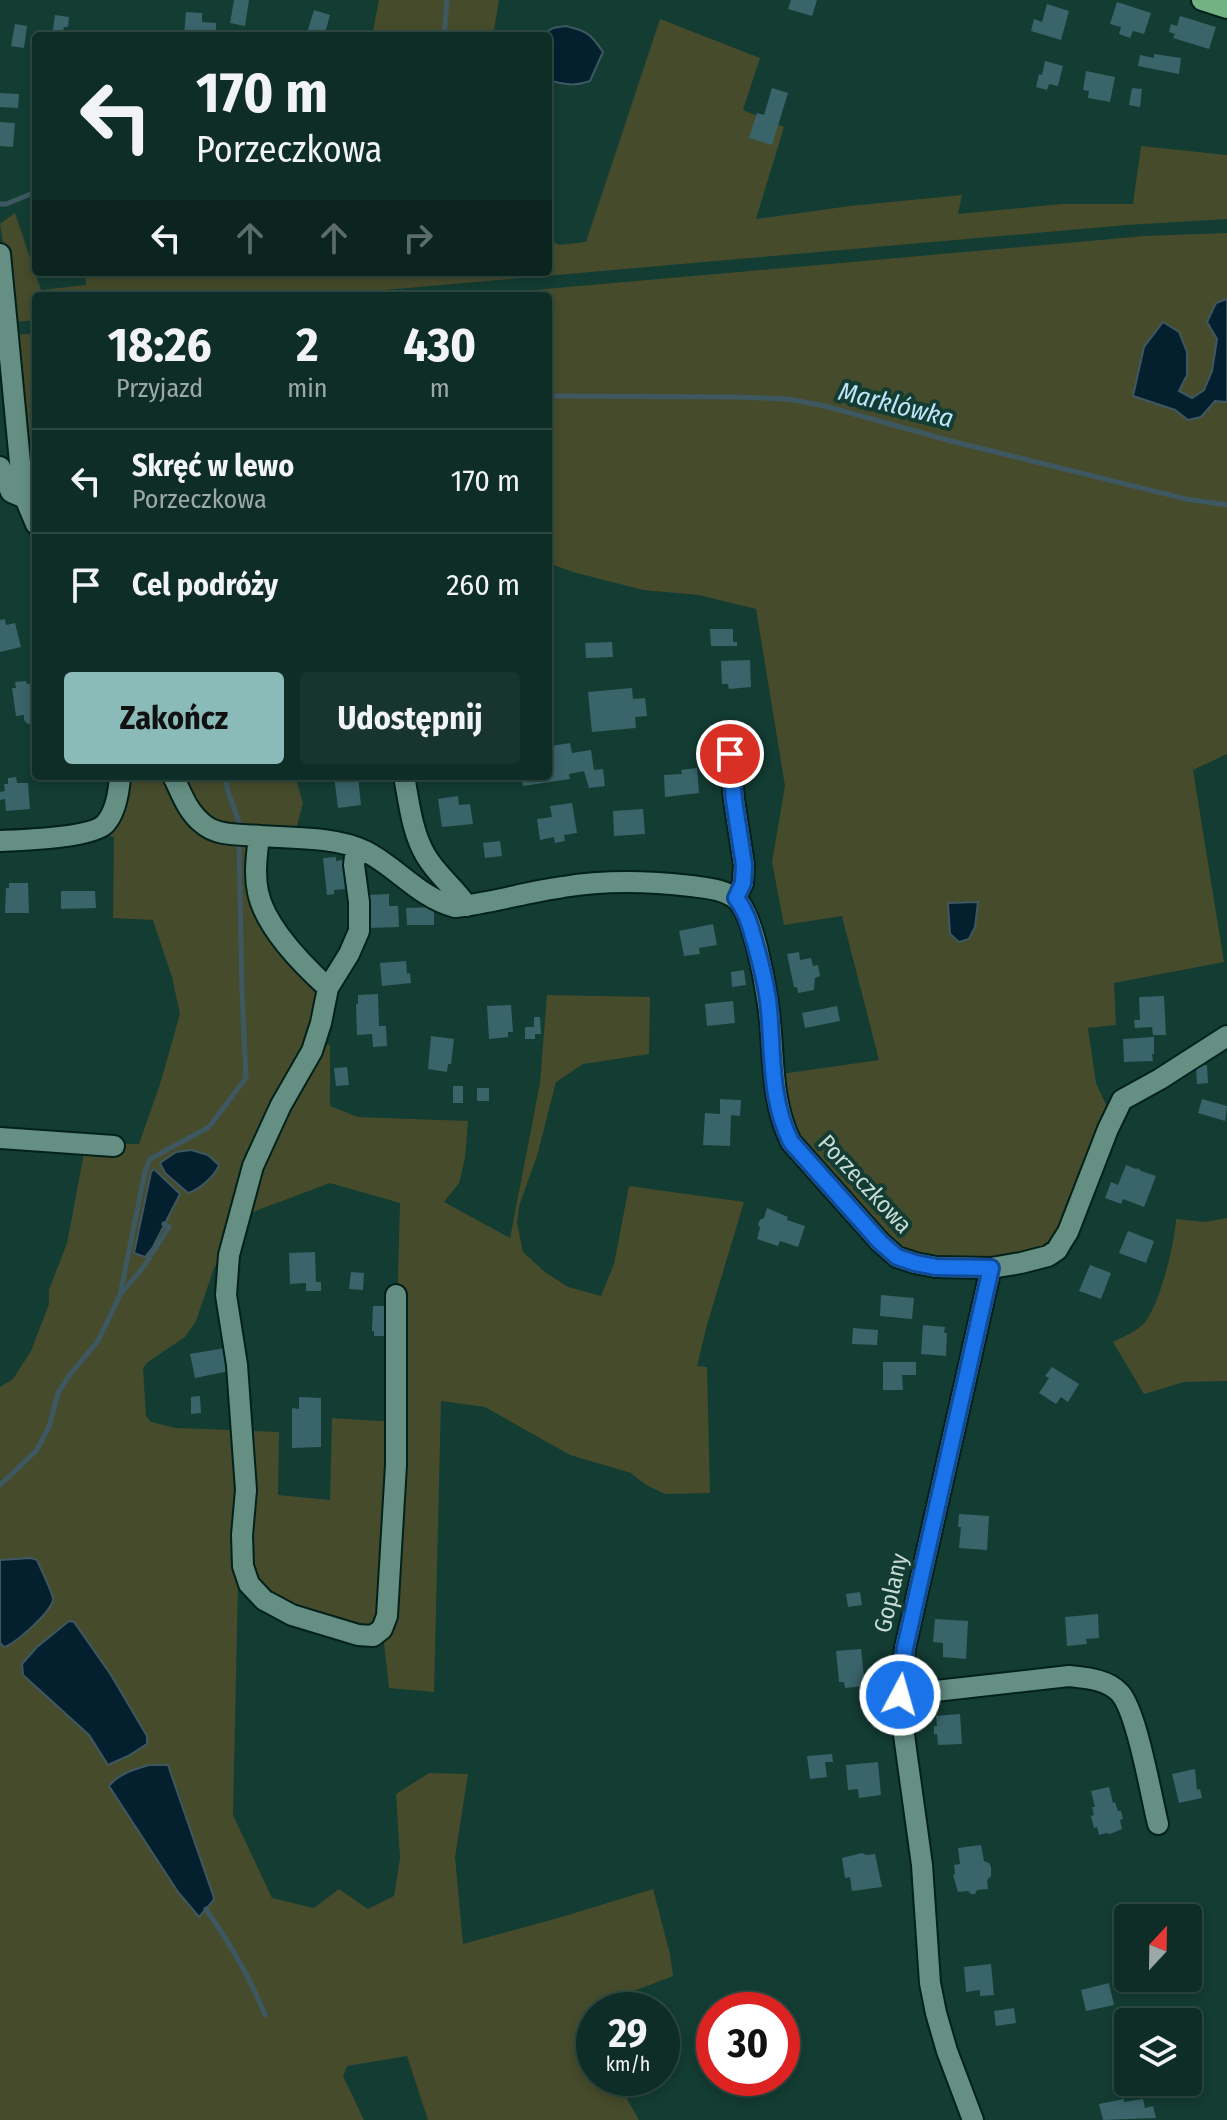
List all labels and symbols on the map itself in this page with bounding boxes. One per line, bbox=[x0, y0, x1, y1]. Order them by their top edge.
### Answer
water label: Marklówka bbox=[835, 376, 957, 434]
pin bbox=[696, 720, 764, 788]
street label: Porzeczkowa bbox=[812, 1129, 918, 1239]
street label: Goplany bbox=[868, 1550, 914, 1635]
position arrow bbox=[858, 1653, 942, 1737]
north arrow bbox=[1114, 1904, 1202, 1992]
speed limit sign: 30 bbox=[696, 1992, 800, 2096]

